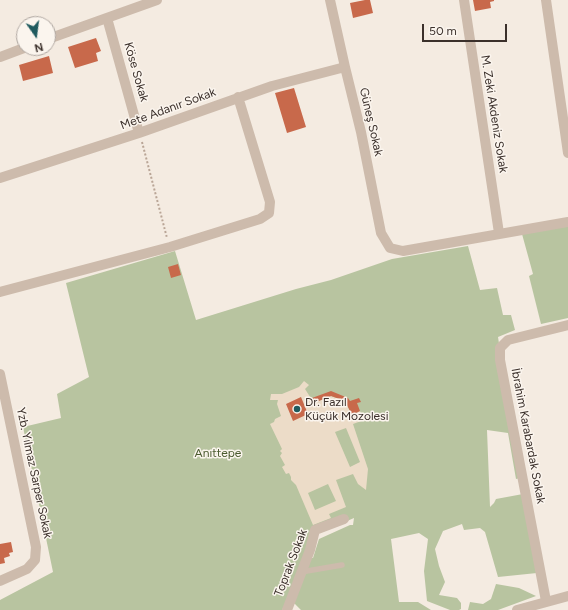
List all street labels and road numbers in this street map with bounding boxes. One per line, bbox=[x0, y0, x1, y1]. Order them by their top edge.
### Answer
street label: Köse Sokak bbox=[121, 41, 151, 103]
street label: M. Zeki Akdeniz Sokak bbox=[478, 54, 510, 174]
street label: Mete Adanır Sokak bbox=[118, 85, 218, 133]
street label: Güneş Sokak bbox=[356, 86, 386, 158]
street label: İbrahim Karabardak Sokak bbox=[508, 367, 548, 505]
street label: Yzb. Yılmaz Sarper Sokak bbox=[13, 406, 55, 540]
street label: Toprak Sokak bbox=[272, 527, 310, 599]

